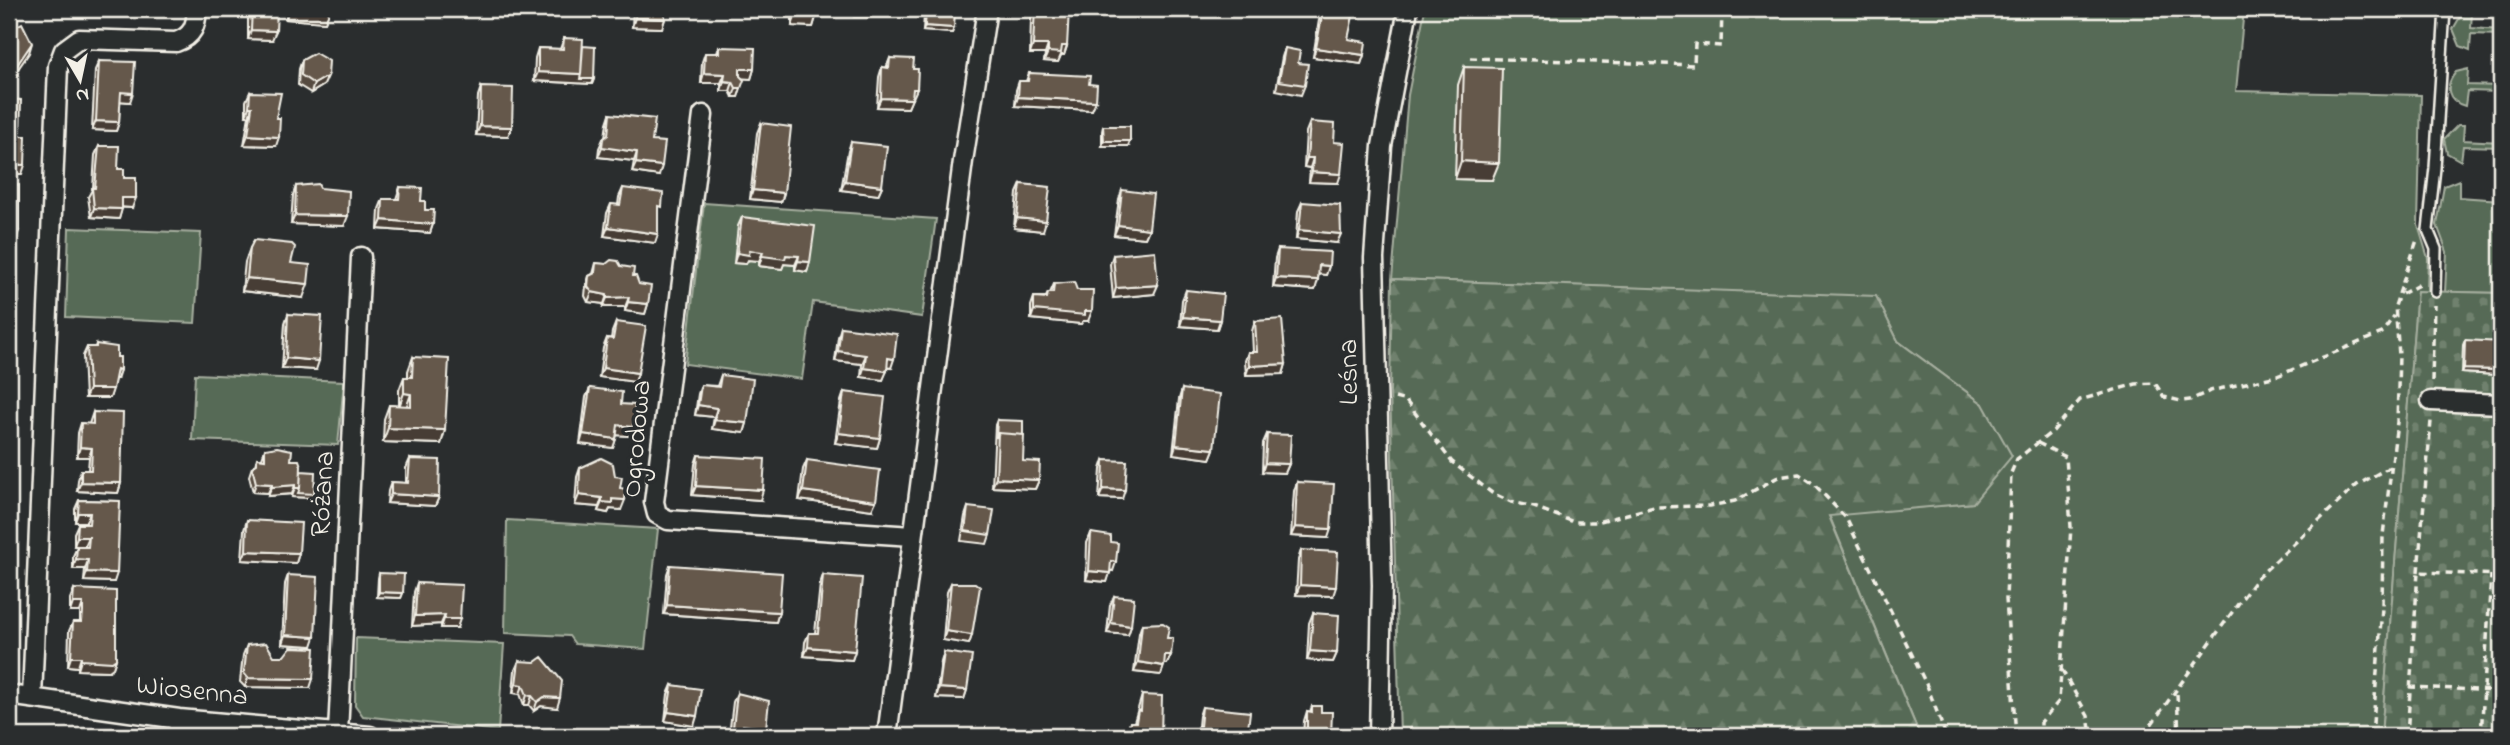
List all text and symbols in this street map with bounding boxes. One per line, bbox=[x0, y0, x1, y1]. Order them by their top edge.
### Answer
north arrow bbox=[46, 46, 116, 116]
text: N bbox=[74, 80, 91, 109]
street label: Leśna bbox=[1329, 339, 1371, 405]
street label: Ogrodowa bbox=[612, 378, 664, 500]
street label: Różana bbox=[301, 450, 347, 538]
street label: Wiosenna bbox=[134, 666, 250, 718]

